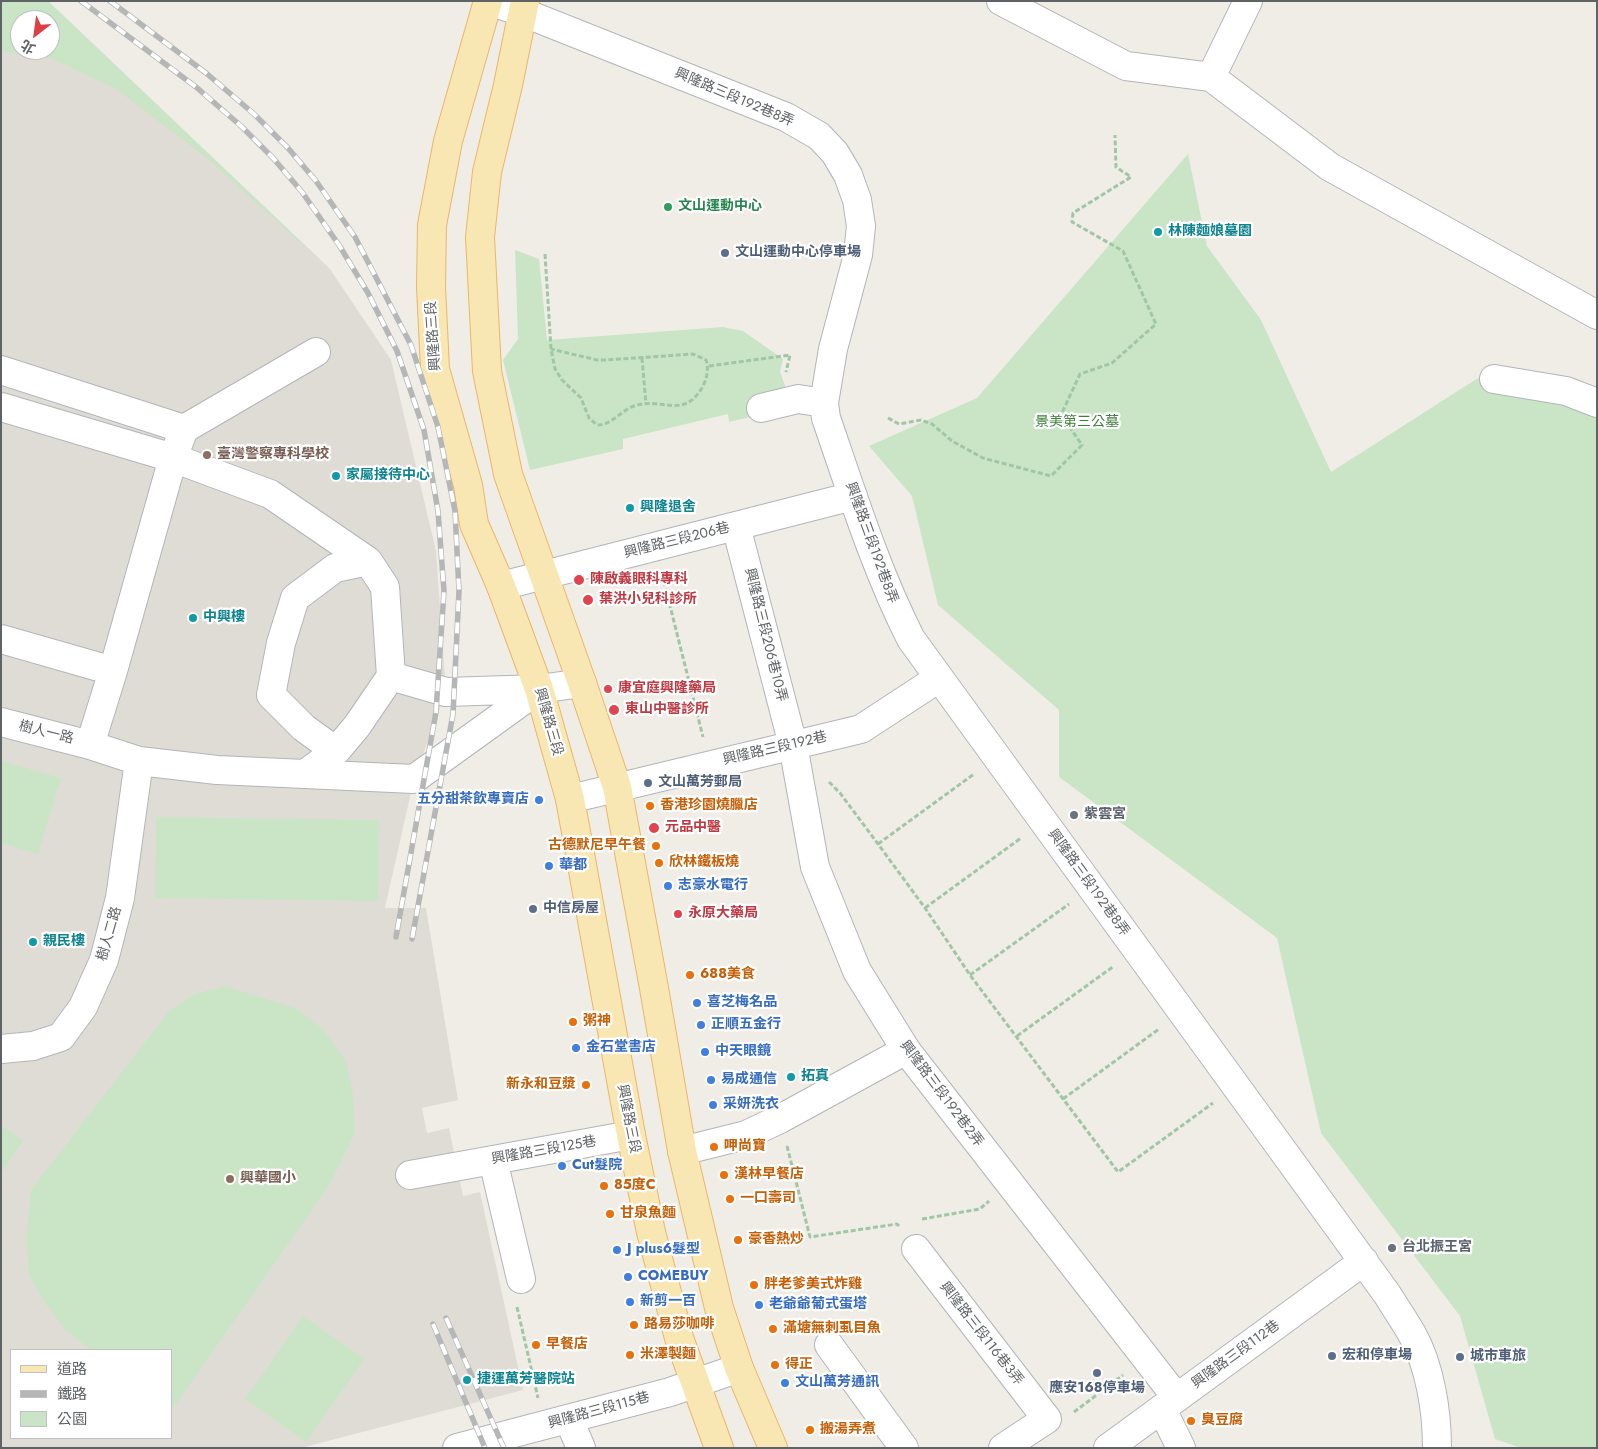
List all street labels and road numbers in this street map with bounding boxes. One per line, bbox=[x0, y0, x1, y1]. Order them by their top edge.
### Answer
street label: 興隆路三段192巷8弄 bbox=[672, 65, 796, 131]
street label: 興隆路三段 bbox=[423, 300, 445, 372]
street label: 興隆路三段192巷8弄 bbox=[841, 480, 901, 606]
street label: 興隆路三段206巷 bbox=[622, 520, 732, 562]
street label: 興隆路三段206巷10弄 bbox=[740, 566, 790, 704]
street label: 興隆路三段 bbox=[530, 686, 566, 758]
street label: 樹人一路 bbox=[17, 718, 75, 748]
street label: 興隆路三段192巷 bbox=[721, 729, 829, 769]
street label: 興隆路三段192巷8弄 bbox=[1044, 826, 1132, 940]
street label: 樹人二路 bbox=[94, 905, 126, 963]
street label: 興隆路三段192巷2弄 bbox=[896, 1038, 986, 1150]
street label: 興隆路三段 bbox=[613, 1083, 643, 1155]
street label: 興隆路三段125巷 bbox=[490, 1134, 598, 1168]
street label: 興隆路三段116巷3弄 bbox=[935, 1279, 1027, 1389]
street label: 興隆路三段112巷 bbox=[1189, 1317, 1283, 1393]
street label: 興隆路三段115巷 bbox=[546, 1389, 652, 1433]

